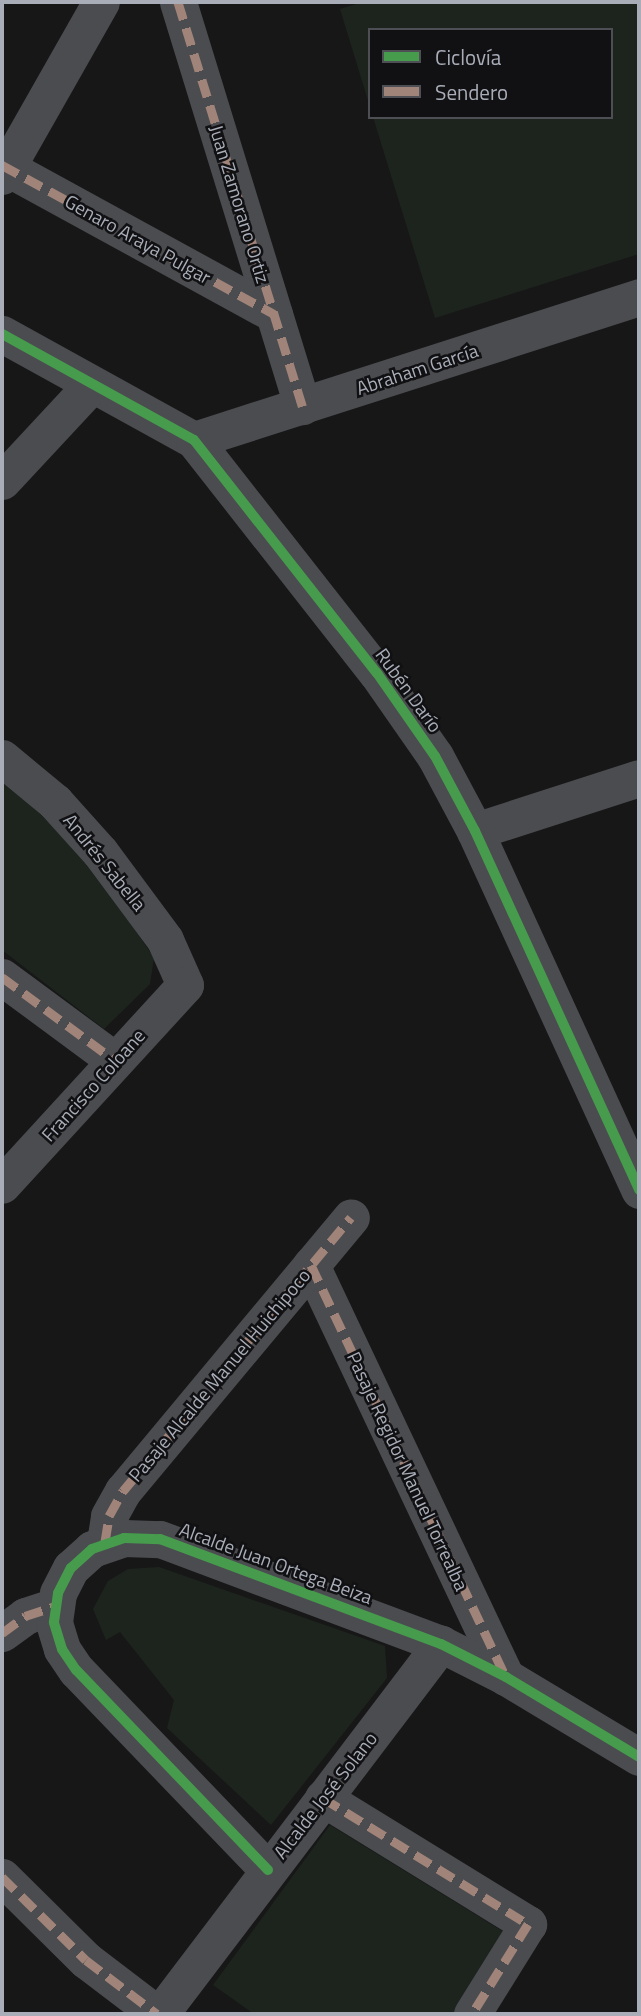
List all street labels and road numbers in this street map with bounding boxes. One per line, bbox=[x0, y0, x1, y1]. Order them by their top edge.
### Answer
street label: Juan Zamorano Ortiz bbox=[205, 122, 275, 286]
street label: Genaro Araya Pulgar bbox=[61, 189, 215, 289]
street label: Abraham García bbox=[353, 339, 481, 399]
street label: Rubén Darío bbox=[371, 644, 447, 736]
street label: Andrés Sabella bbox=[59, 809, 151, 915]
street label: Francisco Coloane bbox=[37, 1024, 149, 1146]
street label: Pasaje Alcalde Manuel Huichipoco bbox=[123, 1264, 315, 1486]
street label: Pasaje Regidor Manuel Torrealba bbox=[342, 1348, 474, 1594]
street label: Alcalde Juan Ortega Beiza bbox=[176, 1517, 376, 1609]
street label: Alcalde José Solano bbox=[269, 1727, 381, 1863]

